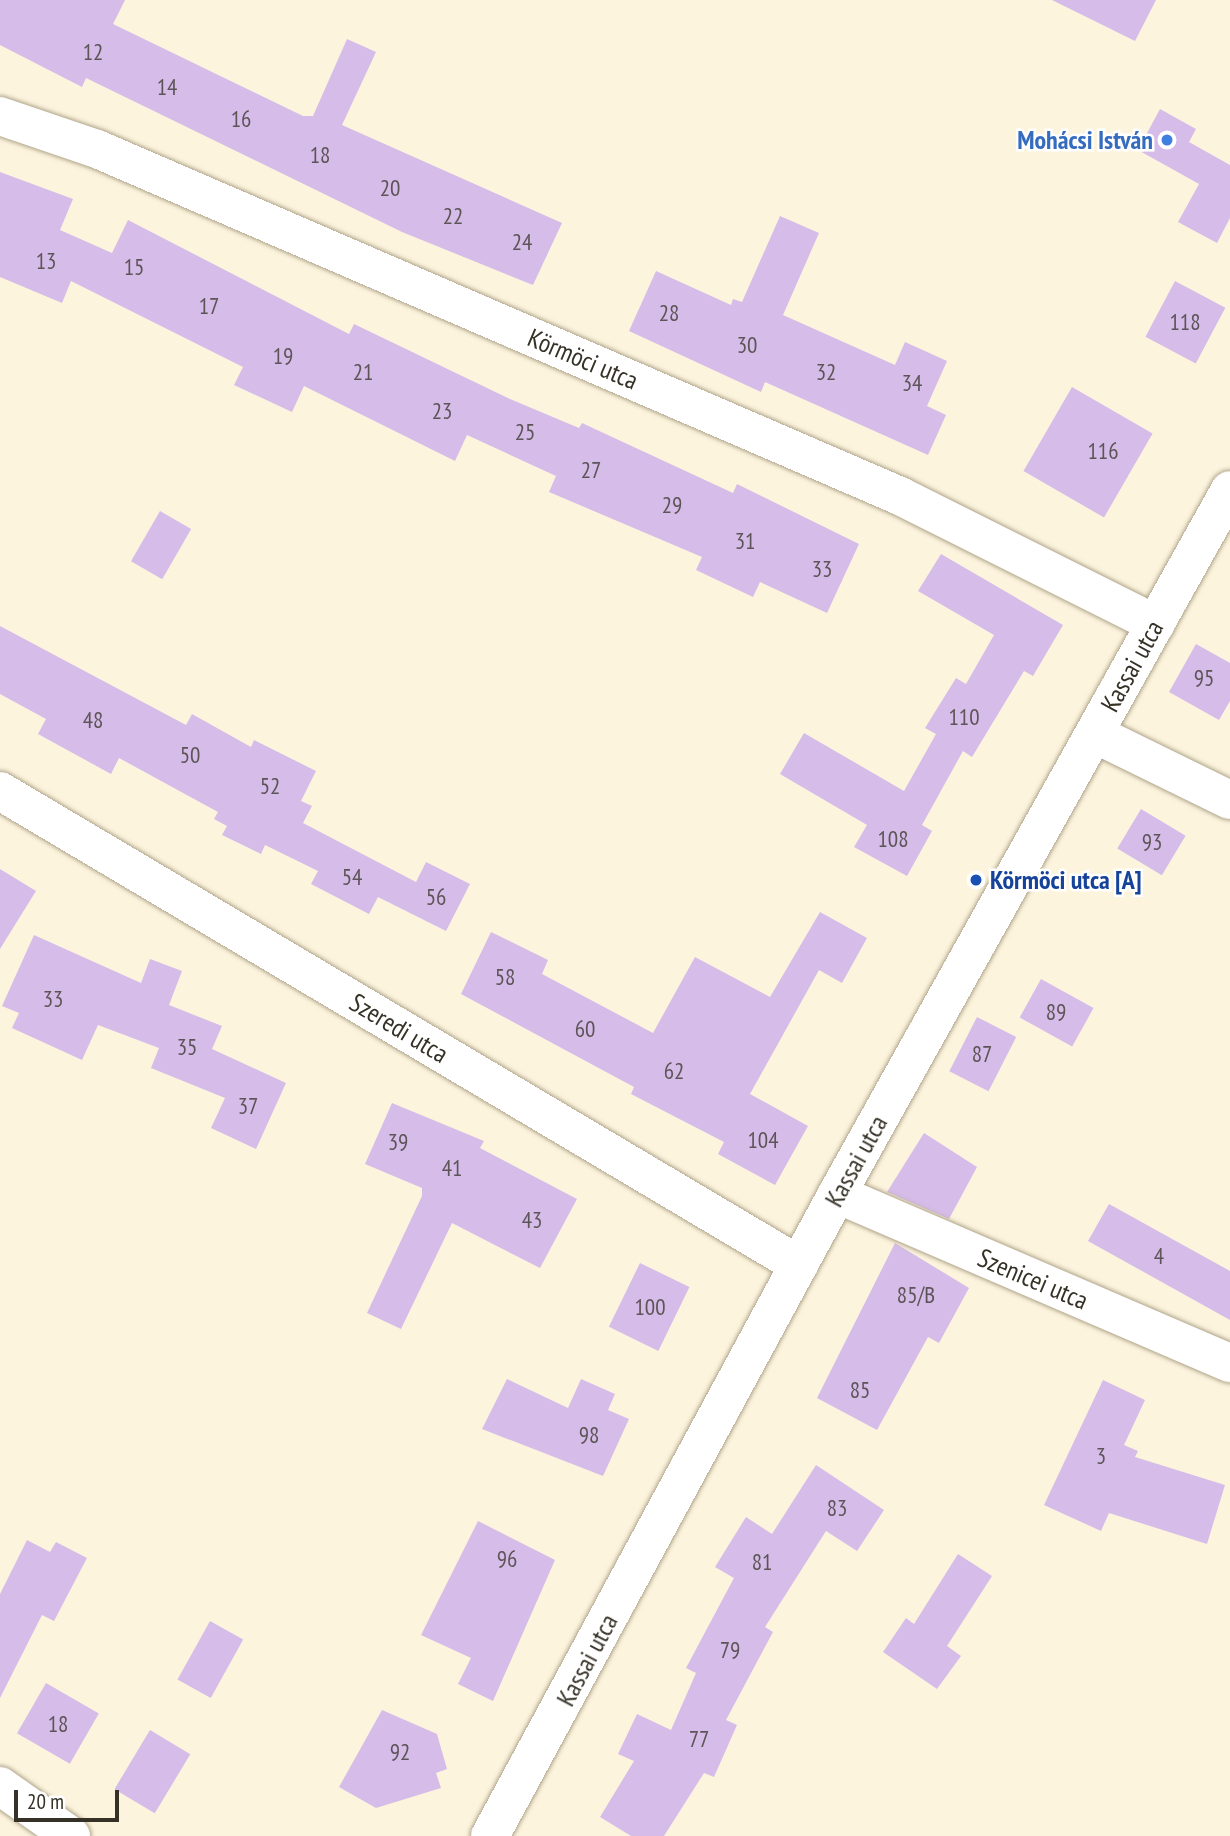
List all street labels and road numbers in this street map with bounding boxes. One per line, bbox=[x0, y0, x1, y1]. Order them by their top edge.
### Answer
street label: Körmöci utca bbox=[523, 322, 643, 396]
street label: Kassai utca bbox=[1094, 615, 1170, 717]
street label: Szeredi utca bbox=[344, 987, 454, 1069]
street label: Kassai utca bbox=[818, 1110, 894, 1212]
street label: Szenicei utca bbox=[973, 1242, 1093, 1316]
street label: Kassai utca bbox=[550, 1609, 624, 1711]

